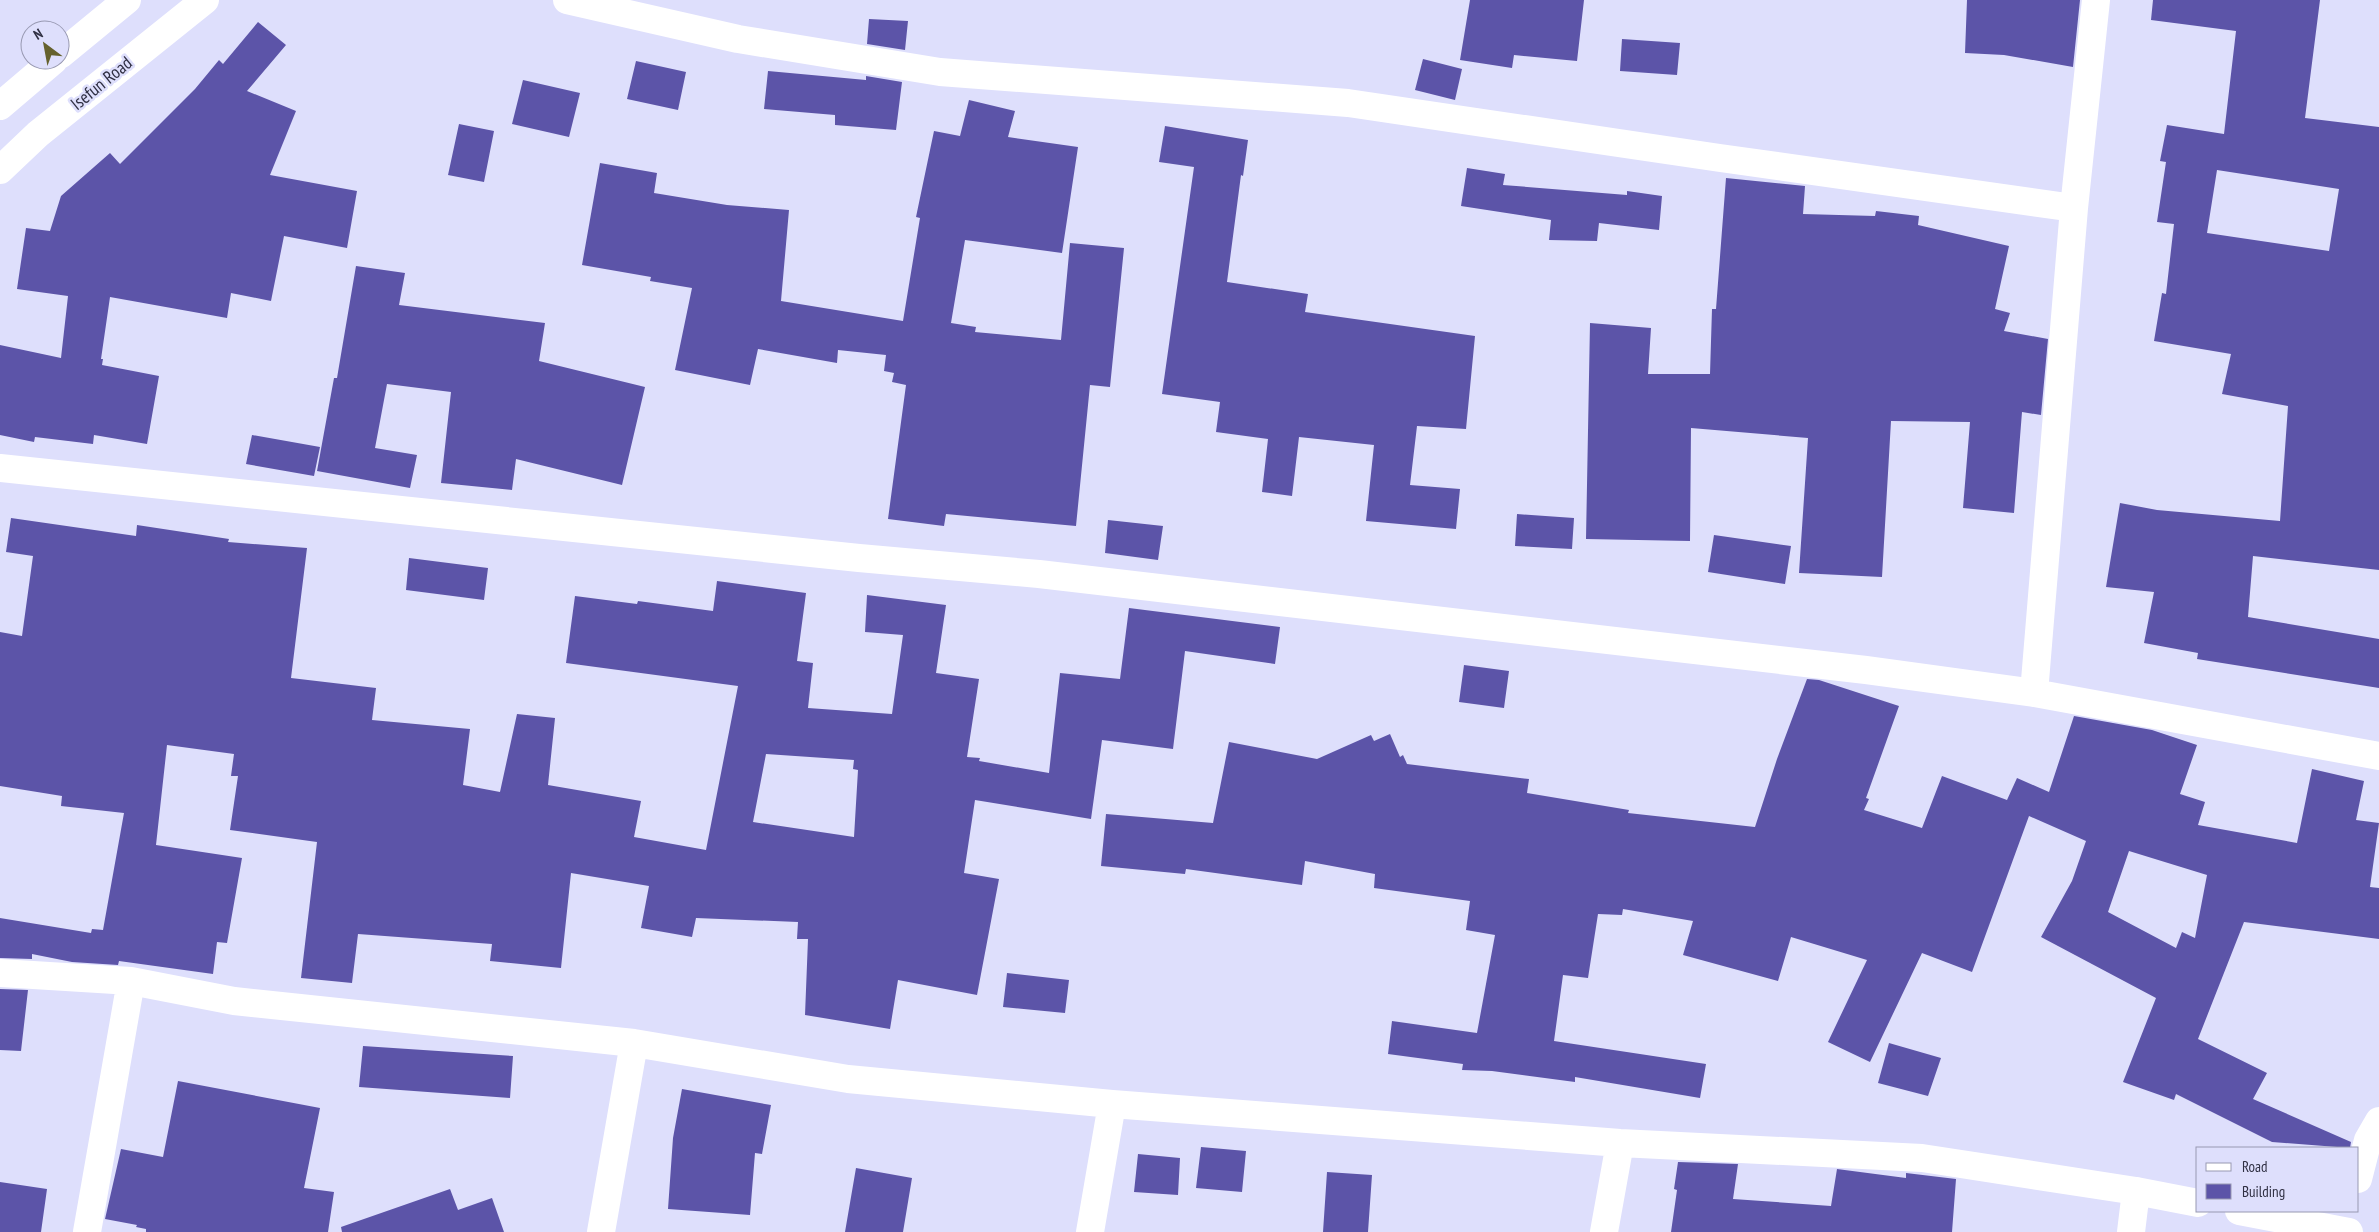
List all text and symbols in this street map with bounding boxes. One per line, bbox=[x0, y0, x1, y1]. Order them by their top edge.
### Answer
north arrow bbox=[20, 20, 70, 70]
text: N bbox=[30, 24, 46, 44]
street label: Isefun Road bbox=[66, 51, 136, 115]
legend bbox=[2196, 1147, 2359, 1212]
text: Road bbox=[2242, 1157, 2268, 1176]
text: Building bbox=[2242, 1182, 2285, 1201]

